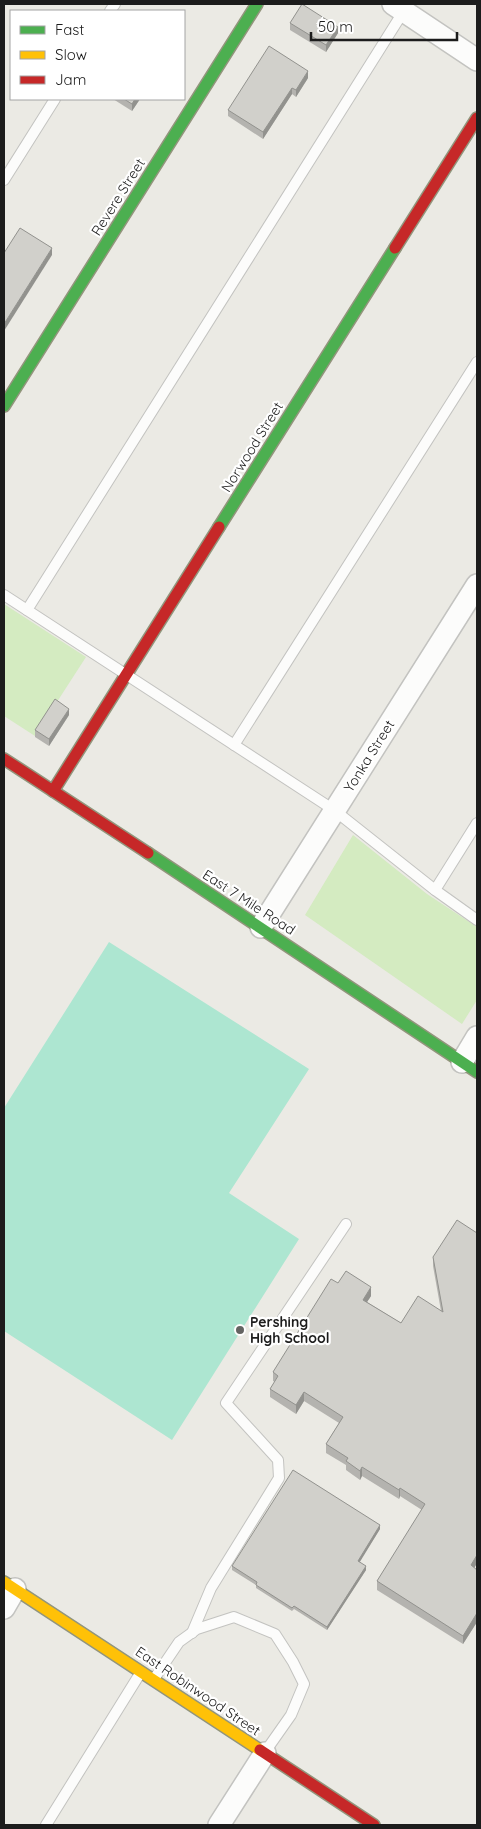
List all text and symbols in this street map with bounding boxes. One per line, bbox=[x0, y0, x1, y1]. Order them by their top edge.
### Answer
legend bbox=[10, 10, 185, 100]
scale bar bbox=[311, 10, 457, 42]
text: 50 m bbox=[318, 17, 353, 36]
text: Fast bbox=[55, 20, 84, 39]
text: Slow bbox=[55, 45, 87, 64]
text: Jam bbox=[55, 70, 86, 89]
street label: Revere Street bbox=[87, 155, 149, 239]
street label: Norwood Street bbox=[217, 398, 287, 495]
street label: Yonka Street bbox=[340, 716, 398, 795]
street label: East 7 Mile Road bbox=[199, 865, 299, 939]
place label: Pershing High School bbox=[250, 1313, 330, 1347]
marker: Pershing High School bbox=[234, 1324, 246, 1336]
street label: East Robinwood Street bbox=[132, 1642, 264, 1740]

